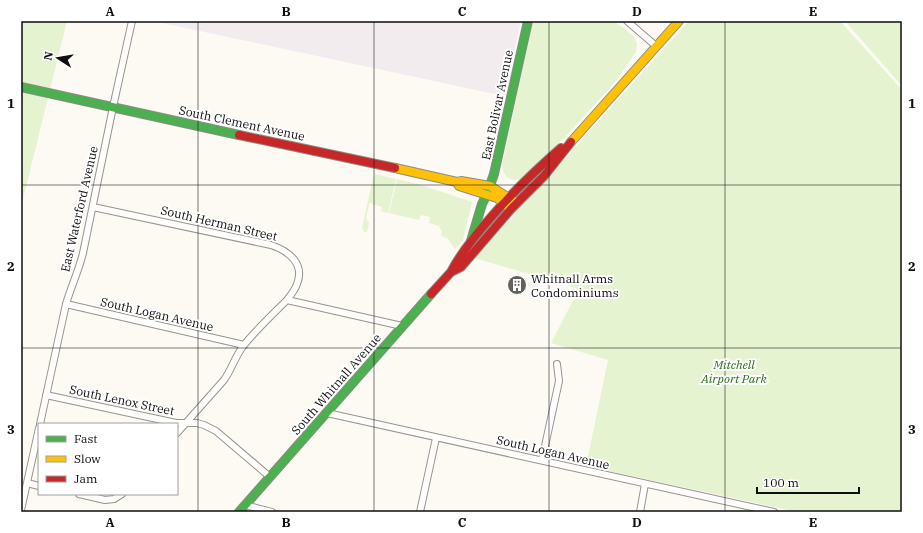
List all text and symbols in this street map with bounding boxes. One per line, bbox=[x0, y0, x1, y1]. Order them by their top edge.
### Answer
text: A bbox=[105, 3, 115, 20]
text: B bbox=[281, 3, 291, 20]
text: C bbox=[458, 3, 467, 20]
text: D bbox=[632, 3, 642, 20]
text: E bbox=[809, 3, 817, 20]
north arrow bbox=[38, 38, 78, 78]
street label: East Bolivar Avenue bbox=[478, 49, 516, 161]
text: N bbox=[40, 50, 56, 62]
text: 1 bbox=[7, 95, 15, 112]
text: 1 bbox=[908, 95, 916, 112]
street label: South Clement Avenue bbox=[178, 102, 306, 144]
street label: East Waterford Avenue bbox=[57, 145, 101, 273]
street label: South Herman Street bbox=[159, 202, 279, 244]
text: 2 bbox=[7, 258, 15, 275]
text: 2 bbox=[908, 258, 916, 275]
place label: Whitnall Arms Condominiums bbox=[531, 271, 619, 300]
building icon: Whitnall Arms Condominiums bbox=[506, 274, 528, 296]
street label: South Logan Avenue bbox=[99, 294, 215, 334]
street label: South Whitnall Avenue bbox=[288, 330, 384, 438]
park label: Mitchell Airport Park bbox=[700, 357, 767, 386]
street label: South Lenox Street bbox=[68, 382, 176, 418]
text: 3 bbox=[7, 421, 15, 438]
text: 3 bbox=[908, 421, 916, 438]
legend bbox=[38, 423, 178, 495]
text: Fast bbox=[74, 431, 98, 446]
street label: South Logan Avenue bbox=[495, 432, 611, 472]
text: Slow bbox=[74, 451, 101, 466]
scale bar bbox=[757, 469, 859, 495]
text: Jam bbox=[74, 471, 98, 486]
text: 100 m bbox=[763, 475, 799, 490]
text: A bbox=[105, 514, 115, 531]
text: B bbox=[281, 514, 291, 531]
text: C bbox=[458, 514, 467, 531]
text: D bbox=[632, 514, 642, 531]
text: E bbox=[809, 514, 817, 531]

